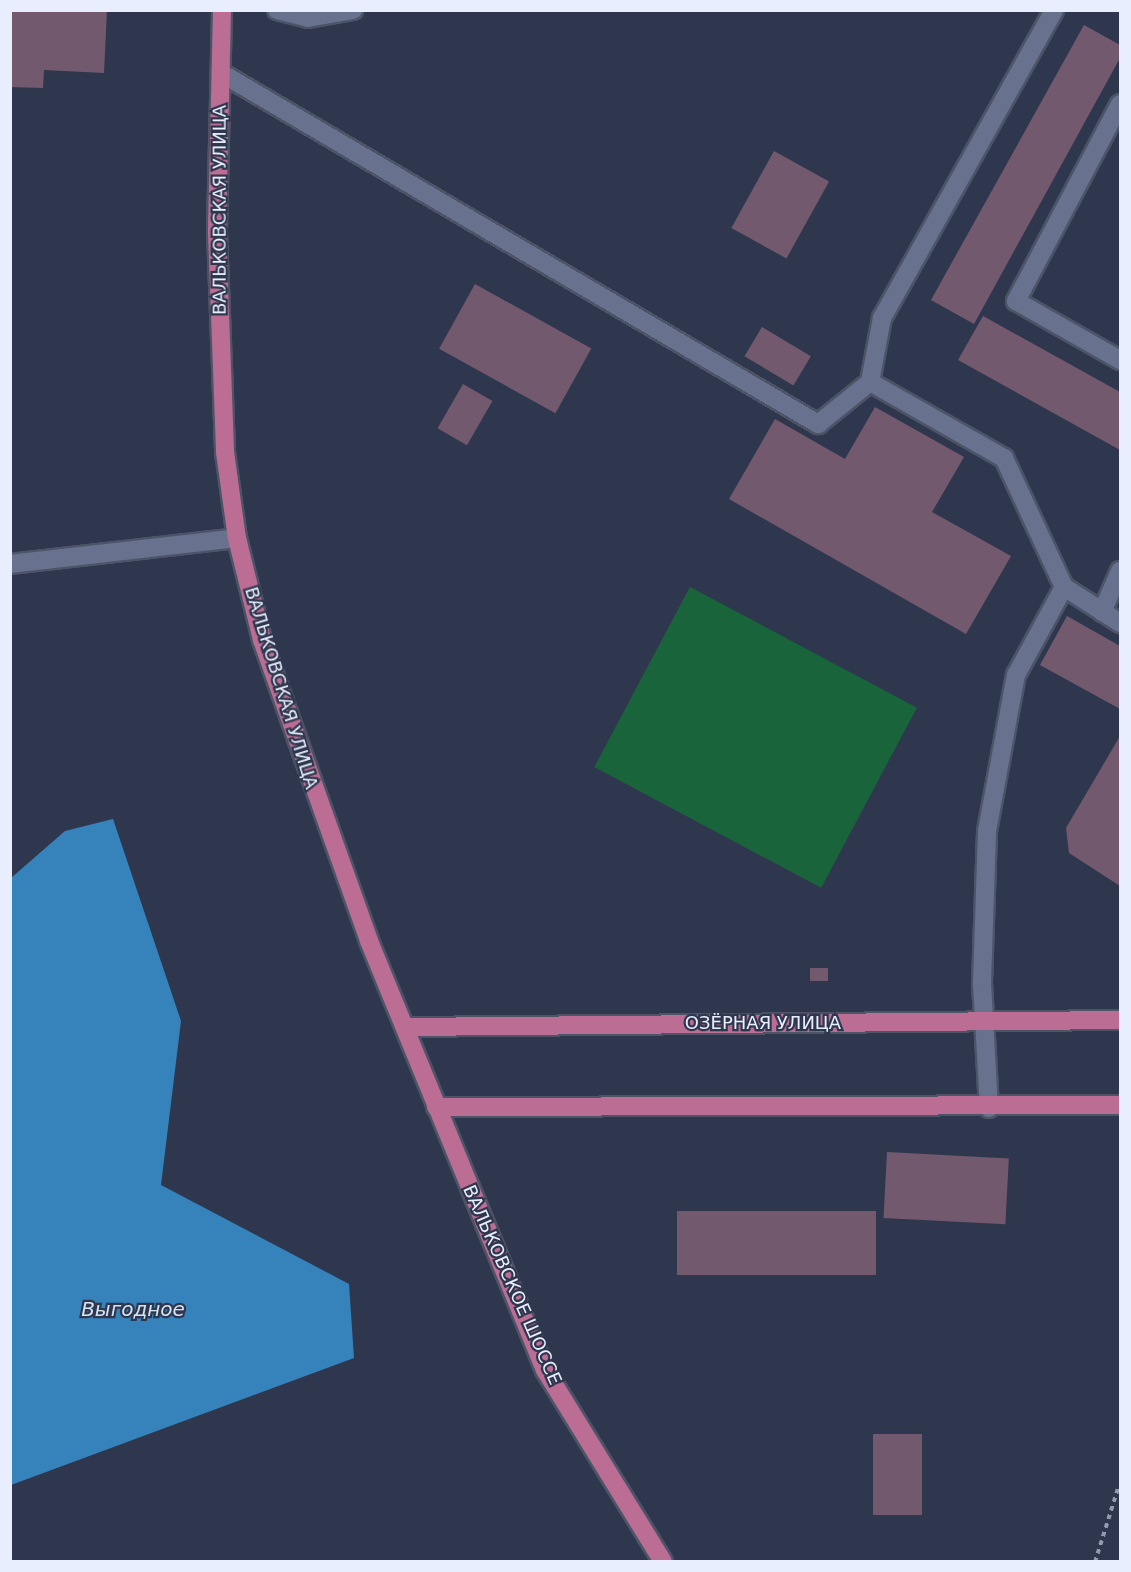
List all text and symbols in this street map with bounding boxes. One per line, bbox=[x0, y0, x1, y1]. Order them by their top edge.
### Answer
street label: ВАЛЬКОВСКАЯ УЛИЦА bbox=[209, 105, 231, 315]
street label: ВАЛЬКОВСКАЯ УЛИЦА bbox=[240, 584, 322, 792]
street label: ОЗЁРНАЯ УЛИЦА bbox=[685, 1012, 841, 1034]
street label: ВАЛЬКОВСКОЕ ШОССЕ bbox=[458, 1182, 566, 1388]
water label: Выгодное bbox=[81, 1297, 185, 1321]

